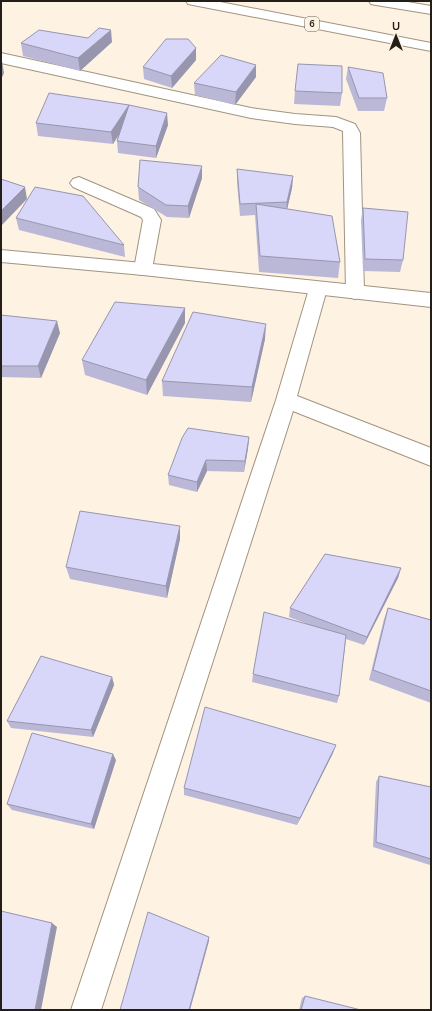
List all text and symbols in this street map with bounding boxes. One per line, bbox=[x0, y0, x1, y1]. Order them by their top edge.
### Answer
north arrow bbox=[376, 16, 416, 56]
road number: 6 bbox=[305, 17, 319, 31]
text: U bbox=[392, 19, 400, 34]

